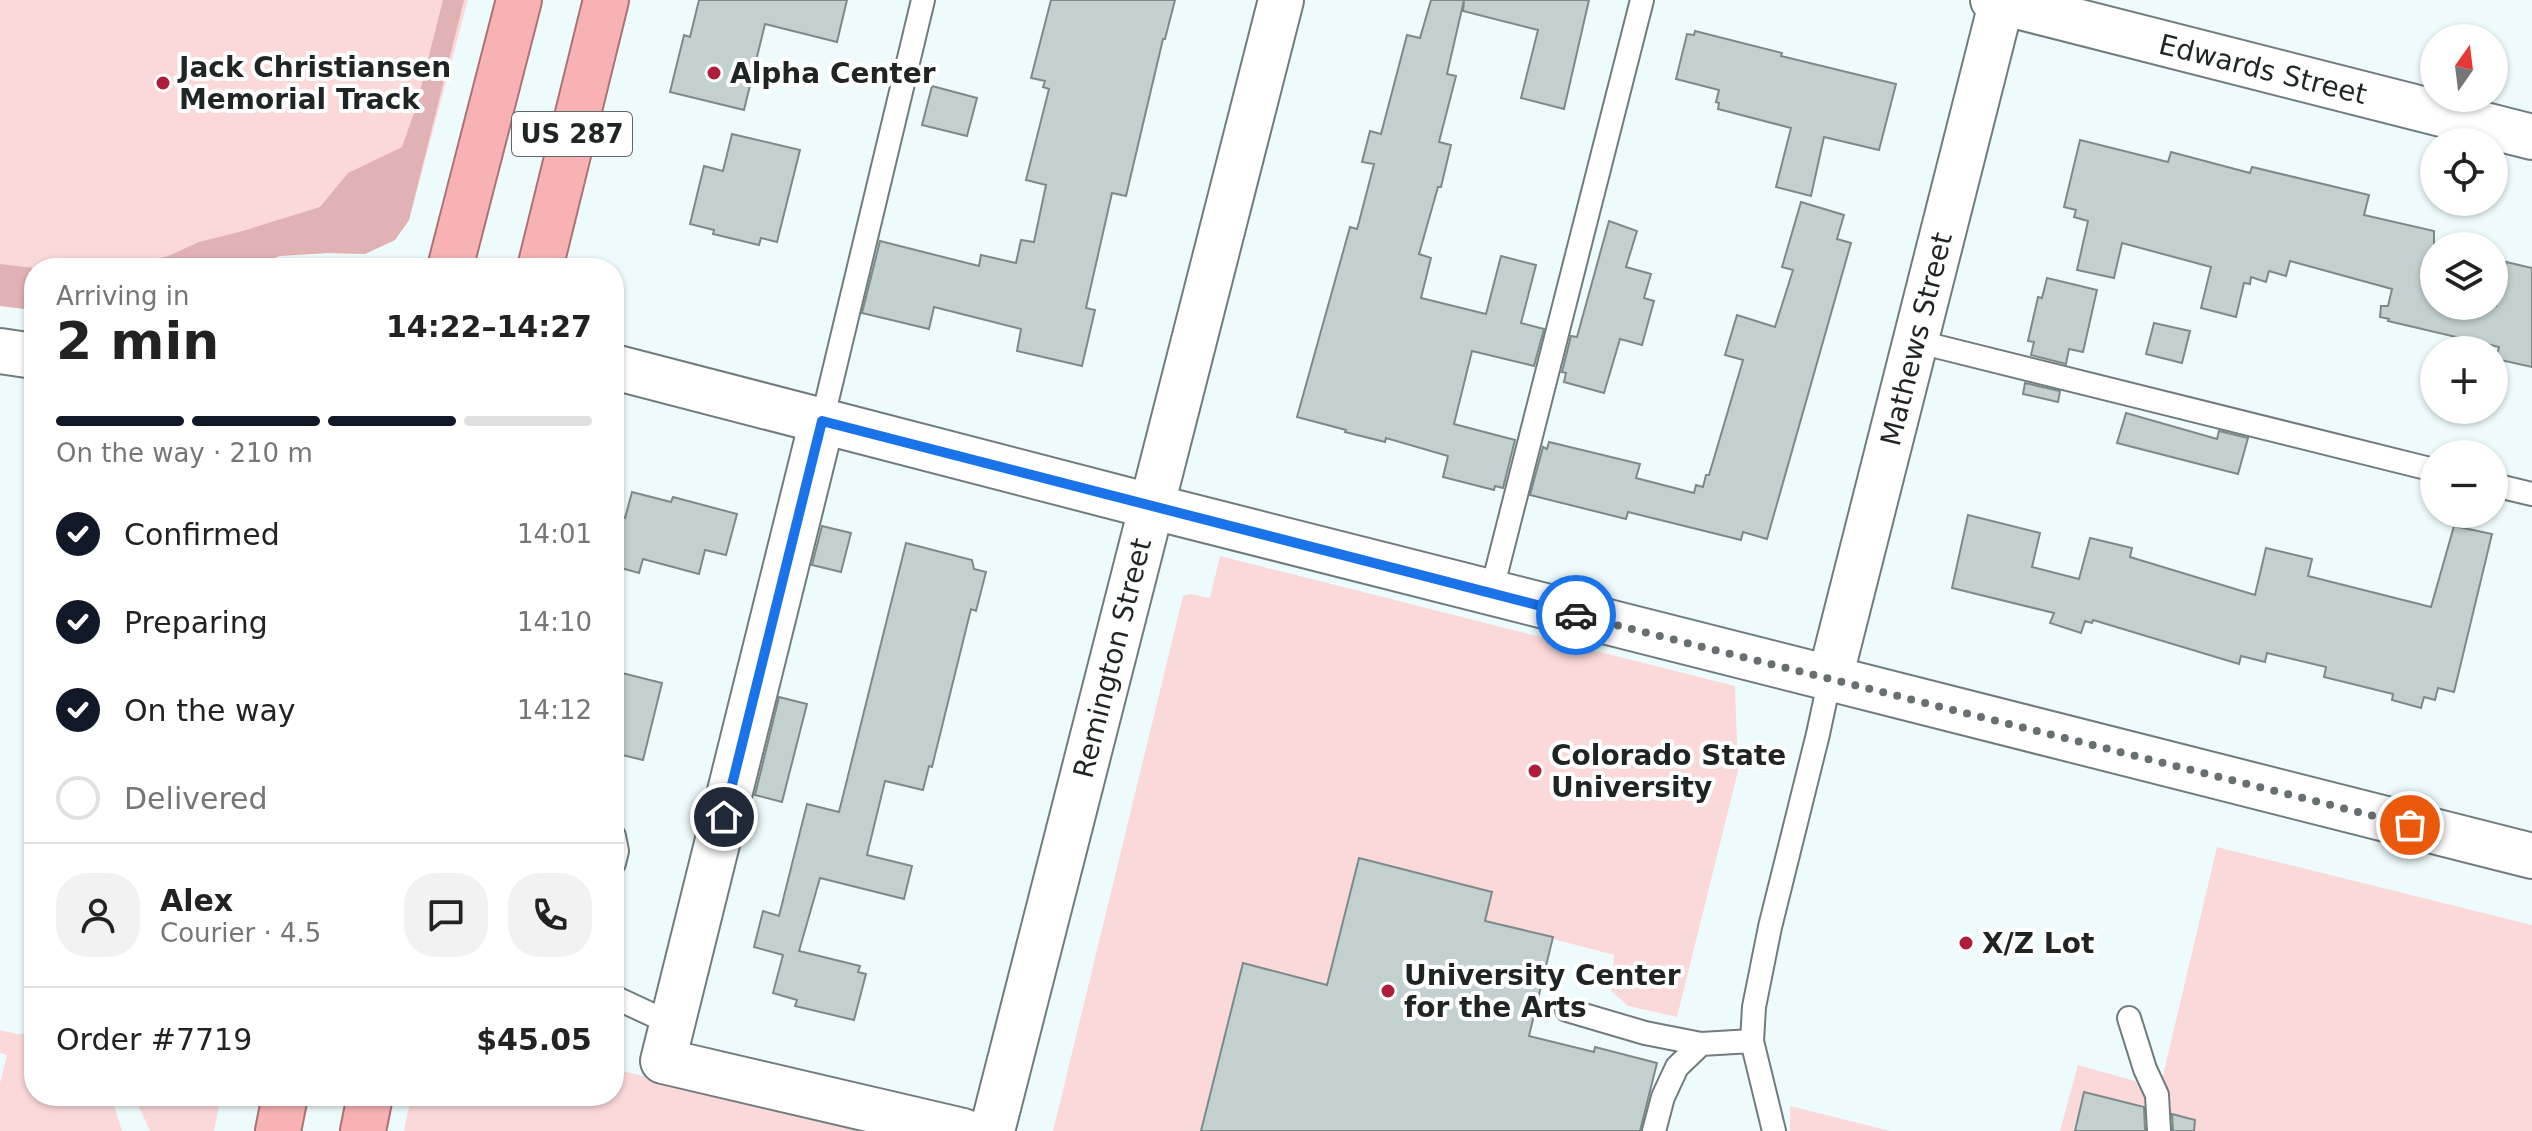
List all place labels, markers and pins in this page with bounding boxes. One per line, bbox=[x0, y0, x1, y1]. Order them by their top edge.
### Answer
place label: Jack Christiansen Memorial Track bbox=[177, 51, 451, 116]
place label: Alpha Center bbox=[730, 57, 936, 90]
marker: Alpha Center bbox=[705, 64, 723, 82]
marker: Jack Christiansen Memorial Track bbox=[154, 74, 172, 92]
place label: Colorado State University bbox=[1551, 739, 1786, 804]
marker: Colorado State University bbox=[1526, 762, 1544, 780]
pin bbox=[690, 783, 758, 851]
pin bbox=[2376, 791, 2444, 859]
place label: X/Z Lot bbox=[1982, 927, 2094, 960]
marker: X/Z Lot bbox=[1957, 934, 1975, 952]
place label: University Center for the Arts bbox=[1404, 959, 1681, 1024]
marker: University Center for the Arts bbox=[1379, 982, 1397, 1000]

